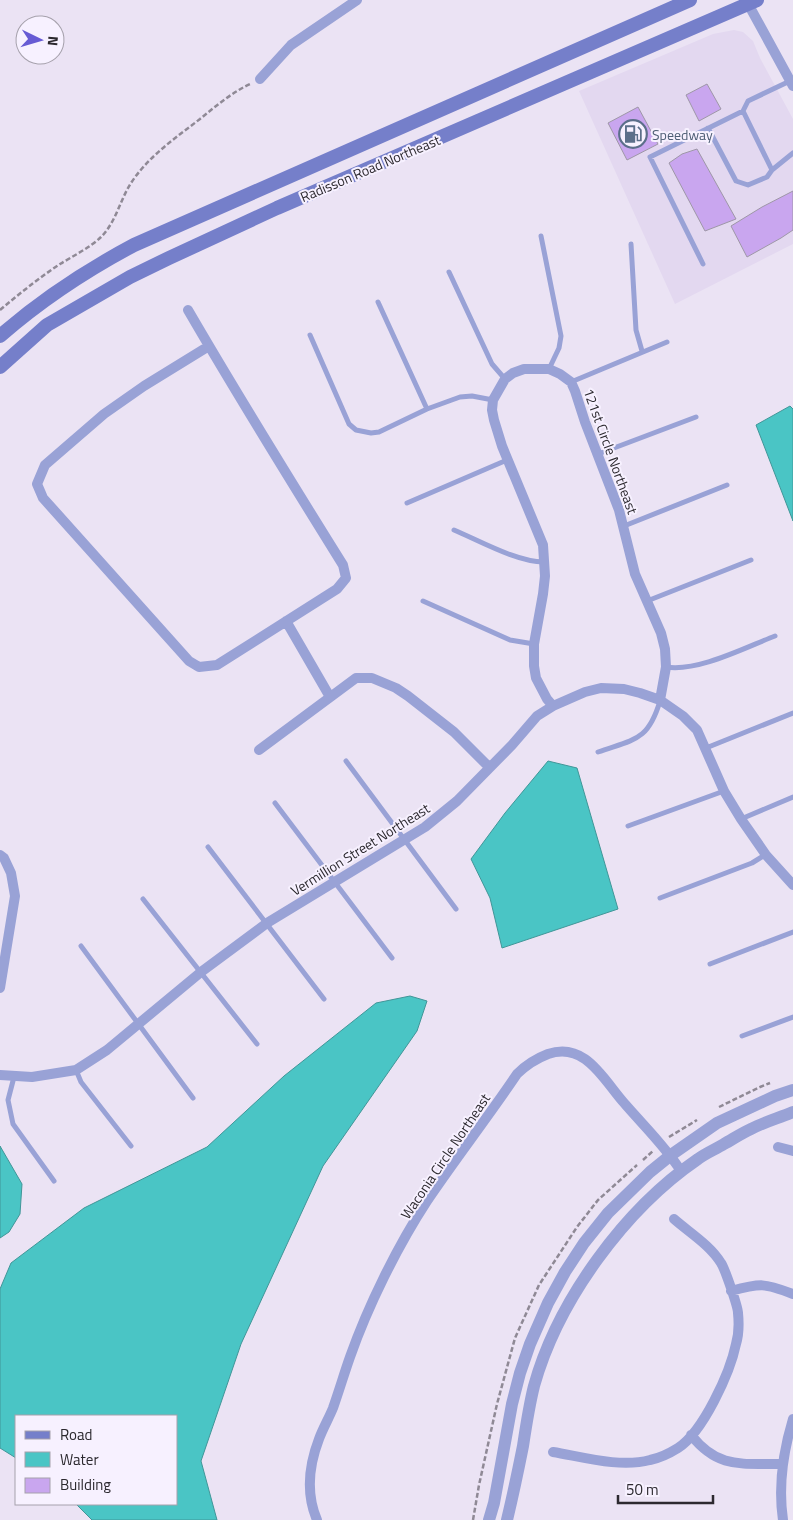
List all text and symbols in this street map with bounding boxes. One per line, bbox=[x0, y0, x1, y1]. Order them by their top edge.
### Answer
north arrow bbox=[15, 15, 65, 65]
text: N bbox=[43, 35, 64, 47]
fuel station icon: Speedway bbox=[618, 119, 648, 149]
place label: Speedway bbox=[652, 124, 713, 145]
street label: Radisson Road Northeast bbox=[297, 129, 443, 207]
street label: 121st Circle Northeast bbox=[578, 385, 644, 517]
street label: Vermillion Street Northeast bbox=[286, 797, 434, 900]
street label: Waconia Circle Northeast bbox=[395, 1089, 495, 1223]
legend bbox=[15, 1415, 178, 1505]
text: Road bbox=[60, 1423, 92, 1446]
text: Water bbox=[60, 1448, 99, 1471]
scale bar bbox=[618, 1472, 713, 1504]
text: Building bbox=[60, 1473, 111, 1496]
text: 50 m bbox=[626, 1478, 659, 1501]

